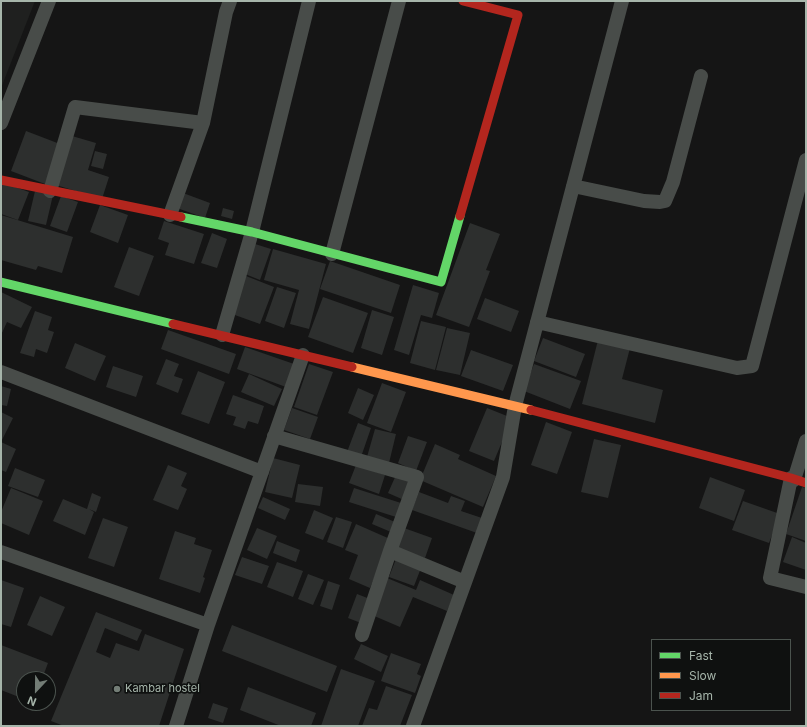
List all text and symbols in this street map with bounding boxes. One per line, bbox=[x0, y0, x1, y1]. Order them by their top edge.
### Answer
legend bbox=[651, 639, 791, 711]
text: Fast bbox=[689, 648, 713, 663]
text: Slow bbox=[689, 668, 716, 683]
north arrow bbox=[16, 671, 56, 711]
place label: Kambar hostel bbox=[125, 682, 200, 696]
marker: Kambar hostel bbox=[112, 684, 122, 694]
text: Jam bbox=[689, 688, 713, 703]
text: N bbox=[25, 693, 38, 709]

